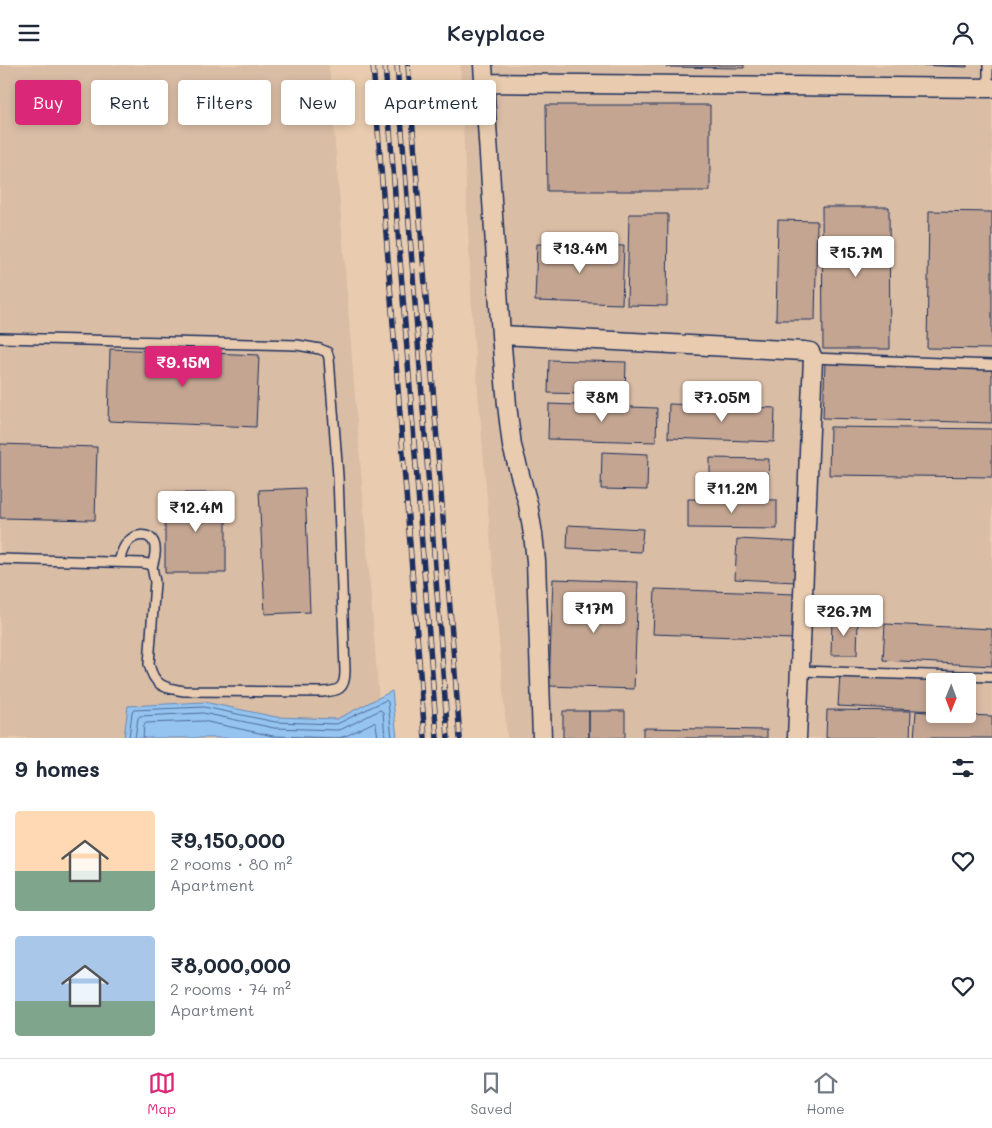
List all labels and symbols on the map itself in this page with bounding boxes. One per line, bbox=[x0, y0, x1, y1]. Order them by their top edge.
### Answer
pin: ₹13.4M bbox=[539, 231, 621, 274]
pin: ₹15.7M bbox=[815, 235, 897, 278]
pin: ₹9.15M bbox=[142, 345, 224, 388]
pin: ₹8M bbox=[578, 381, 626, 423]
pin: ₹7.05M bbox=[681, 381, 763, 423]
pin: ₹11.2M bbox=[691, 471, 773, 514]
pin: ₹12.4M bbox=[155, 491, 237, 533]
pin: ₹17M bbox=[564, 591, 624, 634]
pin: ₹26.7M bbox=[803, 595, 885, 637]
north arrow bbox=[926, 673, 976, 723]

